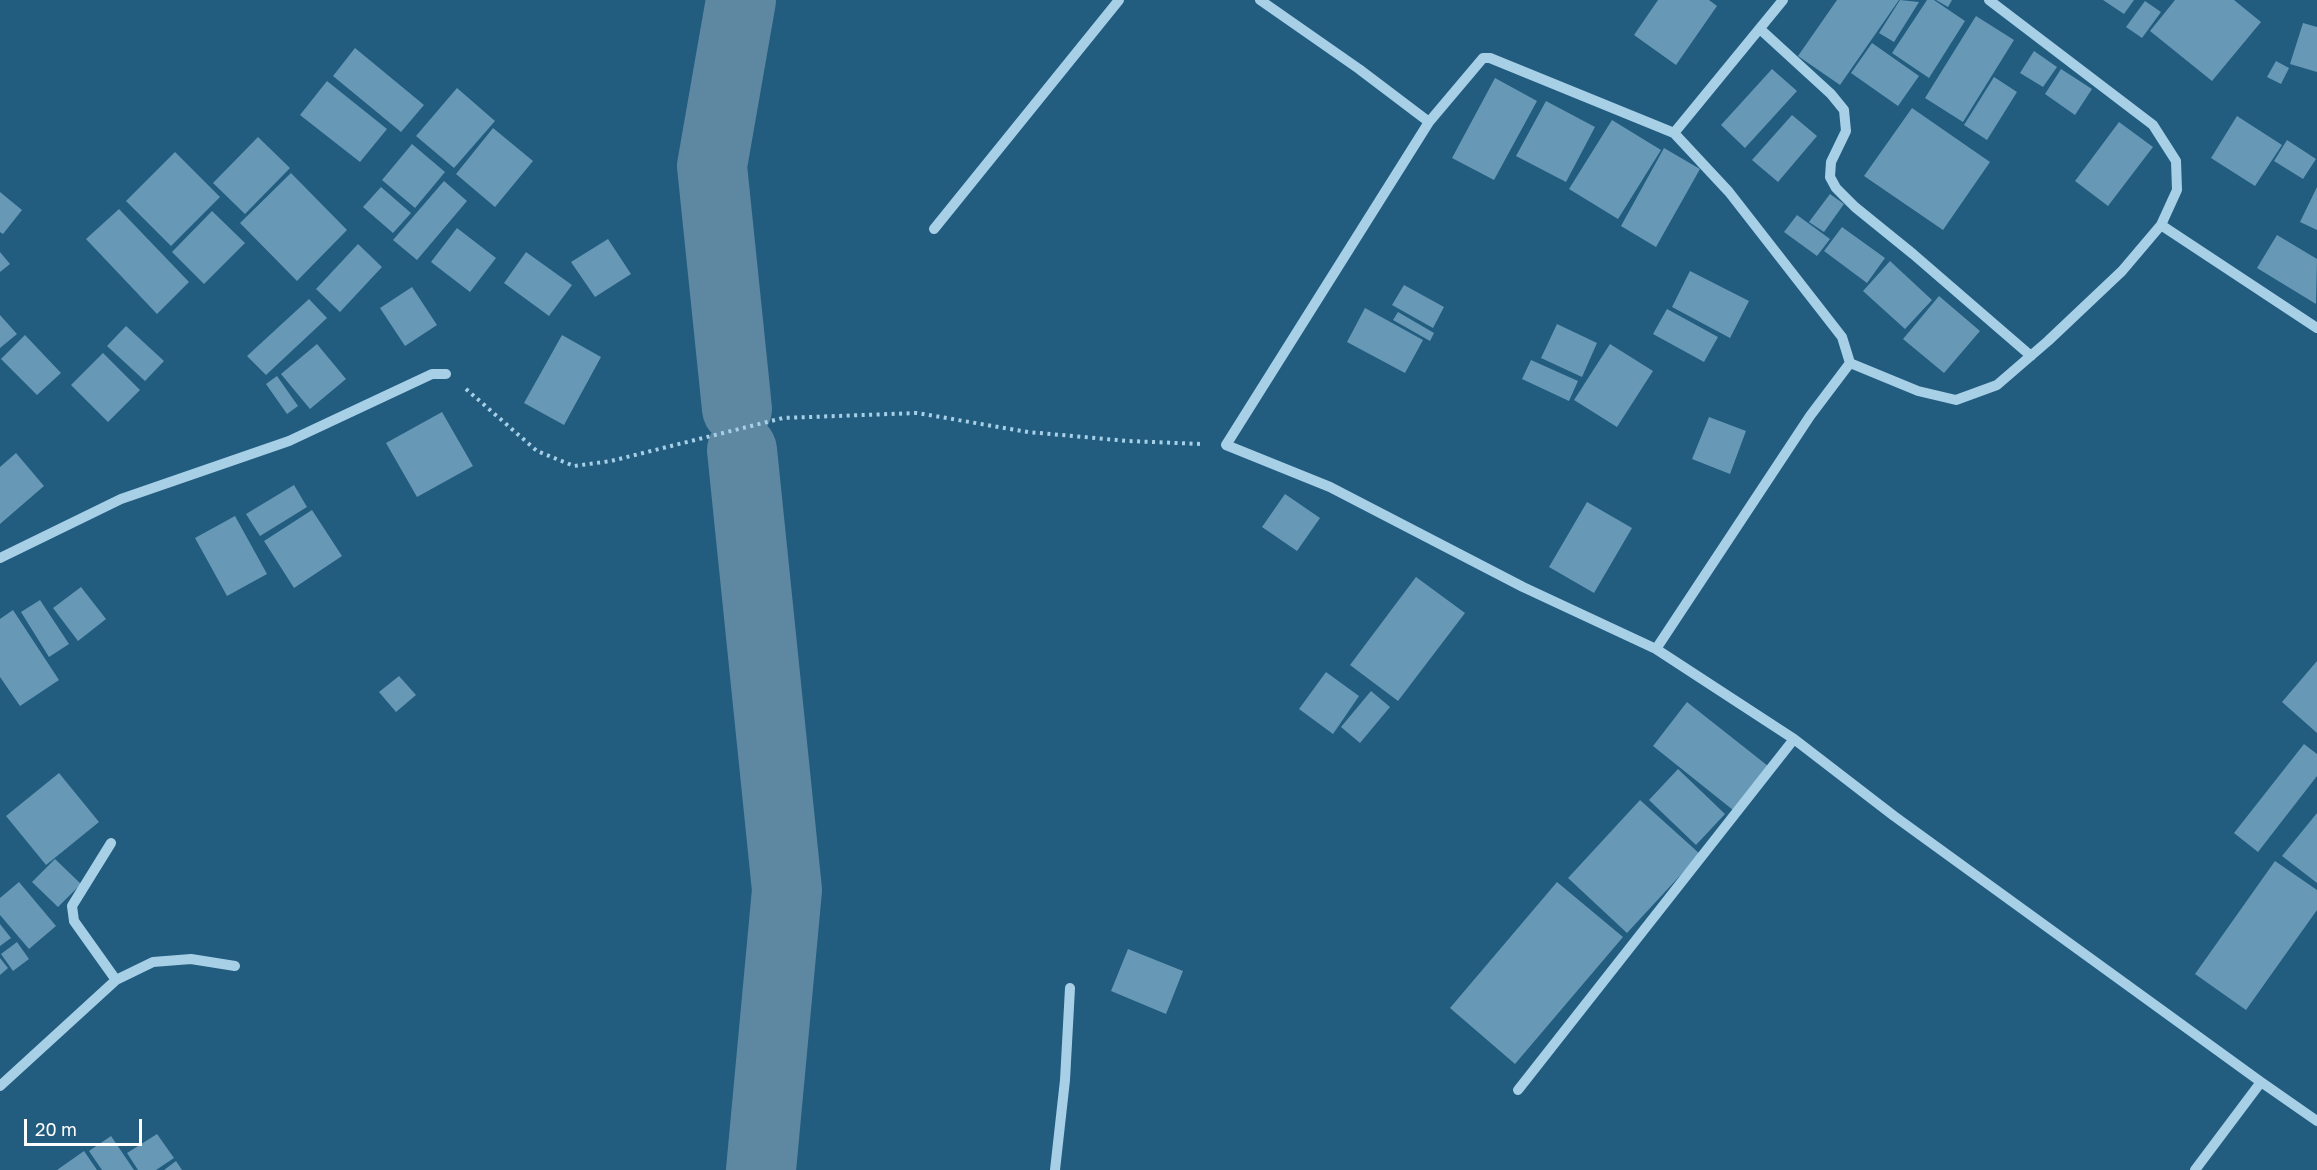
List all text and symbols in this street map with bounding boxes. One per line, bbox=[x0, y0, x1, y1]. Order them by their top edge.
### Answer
scale bar bbox=[27, 1107, 146, 1145]
text: 20 m bbox=[35, 1118, 77, 1140]

